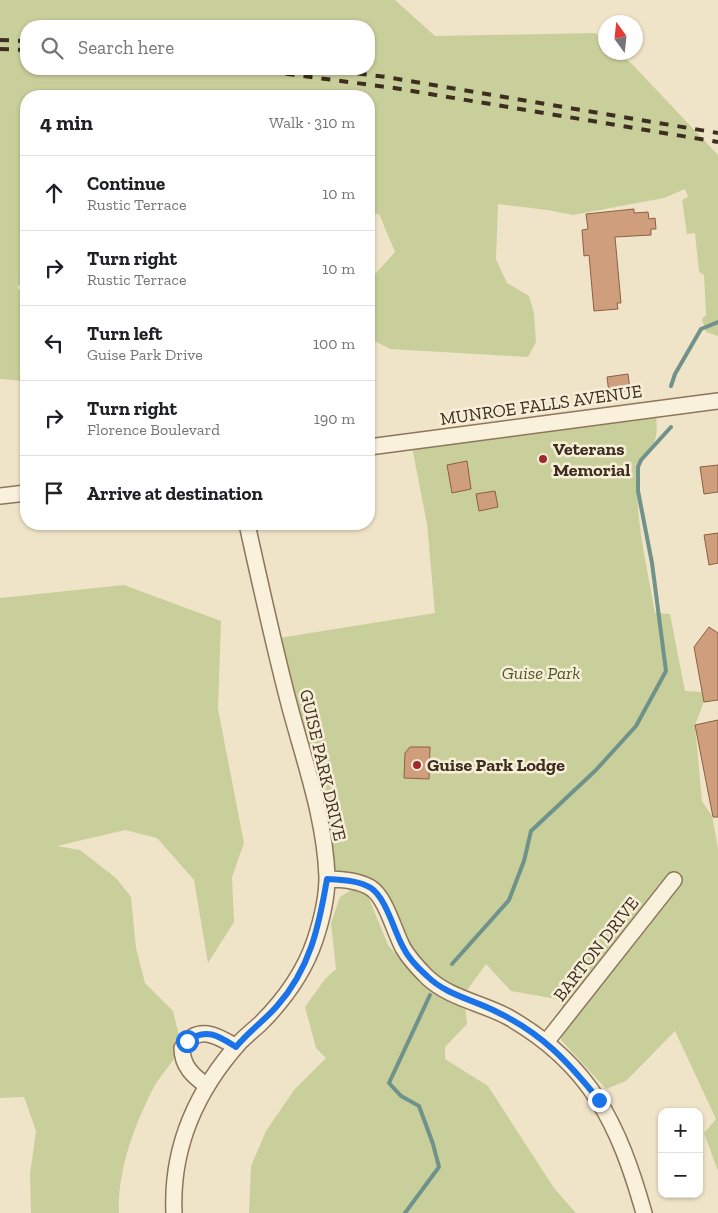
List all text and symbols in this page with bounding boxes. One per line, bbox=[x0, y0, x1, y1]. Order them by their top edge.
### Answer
north arrow bbox=[598, 15, 643, 60]
search box bbox=[20, 20, 375, 75]
icon: search bbox=[38, 34, 66, 62]
text: Search here bbox=[78, 36, 174, 59]
text: 4 min bbox=[40, 110, 93, 135]
text: Walk · 310 m bbox=[269, 113, 355, 132]
text: Continue bbox=[87, 172, 165, 195]
icon: ahead bbox=[40, 179, 68, 207]
text: 10 m bbox=[322, 184, 355, 203]
text: Rustic Terrace bbox=[87, 195, 187, 214]
text: Turn right bbox=[87, 247, 177, 270]
icon: right bbox=[40, 254, 68, 282]
text: 10 m bbox=[322, 259, 355, 278]
text: Rustic Terrace bbox=[87, 270, 187, 289]
text: Turn left bbox=[87, 322, 162, 345]
icon: left bbox=[40, 329, 68, 357]
text: 100 m bbox=[313, 334, 355, 353]
text: Guise Park Drive bbox=[87, 345, 203, 364]
street label: MUNROE FALLS AVENUE bbox=[439, 380, 643, 430]
text: Turn right bbox=[87, 397, 177, 420]
icon: right bbox=[40, 404, 68, 432]
text: 190 m bbox=[314, 409, 355, 428]
text: Florence Boulevard bbox=[87, 420, 220, 439]
place label: Veterans Memorial bbox=[553, 438, 630, 481]
marker: Veterans Memorial bbox=[537, 453, 549, 465]
icon: arrive bbox=[40, 479, 68, 507]
text: Arrive at destination bbox=[87, 482, 263, 505]
park label: Guise Park bbox=[502, 662, 580, 684]
street label: GUISE PARK DRIVE bbox=[295, 687, 351, 843]
place label: Guise Park Lodge bbox=[427, 754, 565, 776]
marker: Guise Park Lodge bbox=[411, 759, 423, 771]
street label: BARTON DRIVE bbox=[549, 893, 643, 1005]
route start bbox=[176, 1030, 199, 1053]
route end bbox=[588, 1089, 611, 1112]
map controls bbox=[658, 1108, 703, 1198]
button: + bbox=[658, 1108, 703, 1153]
button: − bbox=[658, 1153, 703, 1198]

